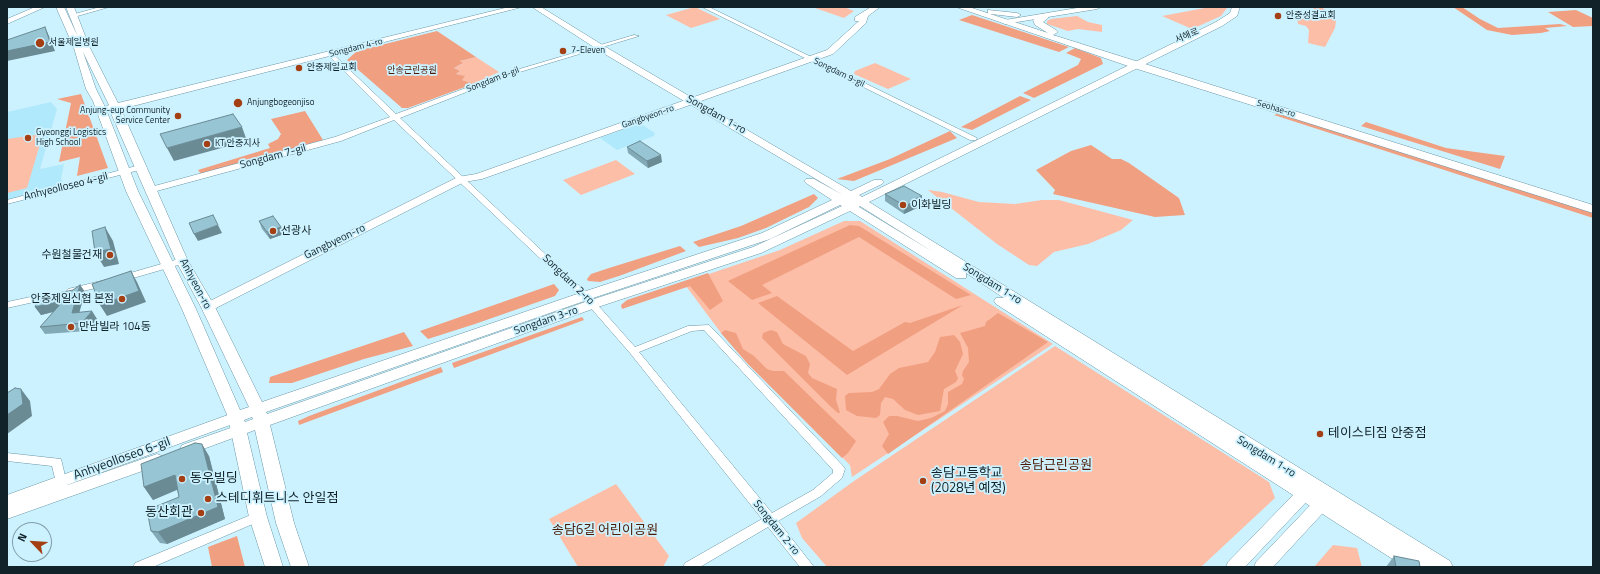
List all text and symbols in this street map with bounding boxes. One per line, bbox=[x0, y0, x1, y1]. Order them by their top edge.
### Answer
marker: 안중성결교회 bbox=[1273, 11, 1283, 21]
place label: 안중성결교회 bbox=[1286, 11, 1336, 21]
street label: 서해로 bbox=[1173, 26, 1201, 46]
street label: Songdam 4-ro bbox=[328, 36, 384, 60]
marker: 서울제일병원 bbox=[34, 37, 46, 49]
place label: 서울제일병원 bbox=[49, 38, 99, 48]
marker: 7-Eleven bbox=[558, 46, 568, 56]
place label: 7-Eleven bbox=[571, 46, 605, 56]
street label: Songdam 9-gil bbox=[812, 56, 866, 90]
marker: 안중제일교회 bbox=[294, 63, 304, 73]
place label: 안중제일교회 bbox=[307, 63, 357, 73]
street label: Songdam 8-gil bbox=[465, 65, 521, 95]
park label: 안송근린공원 bbox=[387, 66, 437, 76]
street label: Songdam 1-ro bbox=[684, 93, 748, 137]
marker: Anjungbogeonjiso bbox=[232, 97, 244, 109]
place label: Anjungbogeonjiso bbox=[247, 98, 315, 108]
street label: Seohae-ro bbox=[1255, 98, 1297, 120]
street label: Gangbyeon-ro bbox=[621, 103, 675, 131]
place label: Anjung-eup Community Service Center bbox=[80, 106, 170, 127]
marker: Anjung-eup Community Service Center bbox=[173, 111, 183, 121]
place label: Gyeonggi Logistics High School bbox=[36, 128, 106, 149]
marker: Gyeonggi Logistics High School bbox=[23, 133, 33, 143]
marker: KT 안중지사 bbox=[202, 139, 212, 149]
place label: KT 안중지사 bbox=[215, 139, 260, 149]
street label: Songdam 7-gil bbox=[239, 142, 307, 172]
street label: Anhyeolloseo 4-gil bbox=[23, 170, 109, 204]
place label: 이화빌딩 bbox=[911, 198, 951, 212]
marker: 이화빌딩 bbox=[898, 200, 908, 210]
street label: Gangbyeon-ro bbox=[302, 222, 368, 262]
place label: 선광사 bbox=[281, 224, 311, 238]
marker: 선광사 bbox=[268, 226, 278, 236]
place label: 수원철물건재 bbox=[41, 248, 102, 262]
marker: 수원철물건재 bbox=[105, 250, 115, 260]
street label: Songdam 2-ro bbox=[539, 252, 597, 308]
street label: Anhyeon-ro bbox=[176, 257, 214, 311]
street label: Songdam 1-ro bbox=[960, 261, 1024, 307]
place label: 안중제일신협 본점 bbox=[31, 292, 114, 306]
marker: 안중제일신협 본점 bbox=[117, 294, 127, 304]
street label: Songdam 3-ro bbox=[512, 304, 580, 338]
place label: 만남빌라 104동 bbox=[79, 320, 150, 334]
marker: 만남빌라 104동 bbox=[66, 322, 76, 332]
place label: 테이스티짐 안중점 bbox=[1328, 426, 1427, 442]
marker: 테이스티짐 안중점 bbox=[1315, 429, 1325, 439]
street label: Anhyeolloseo 6-gil bbox=[71, 434, 173, 484]
street label: Songdam 1-ro bbox=[1234, 434, 1298, 480]
park label: 송담근린공원 bbox=[1020, 458, 1092, 474]
place label: 송담고등학교 (2028년 예정) bbox=[931, 466, 1006, 497]
place label: 동우빌딩 bbox=[190, 471, 238, 487]
marker: 동우빌딩 bbox=[177, 474, 187, 484]
marker: 송담고등학교 (2028년 예정) bbox=[918, 476, 928, 486]
place label: 스테디휘트니스 안일점 bbox=[216, 491, 338, 507]
marker: 스테디휘트니스 안일점 bbox=[203, 494, 213, 504]
street label: Songdam 2-ro bbox=[750, 498, 802, 558]
place label: 동산회관 bbox=[145, 505, 193, 521]
marker: 동산회관 bbox=[196, 508, 206, 518]
north arrow bbox=[12, 522, 52, 562]
park label: 송담6길 어린이공원 bbox=[552, 523, 658, 539]
text: N bbox=[13, 531, 31, 544]

